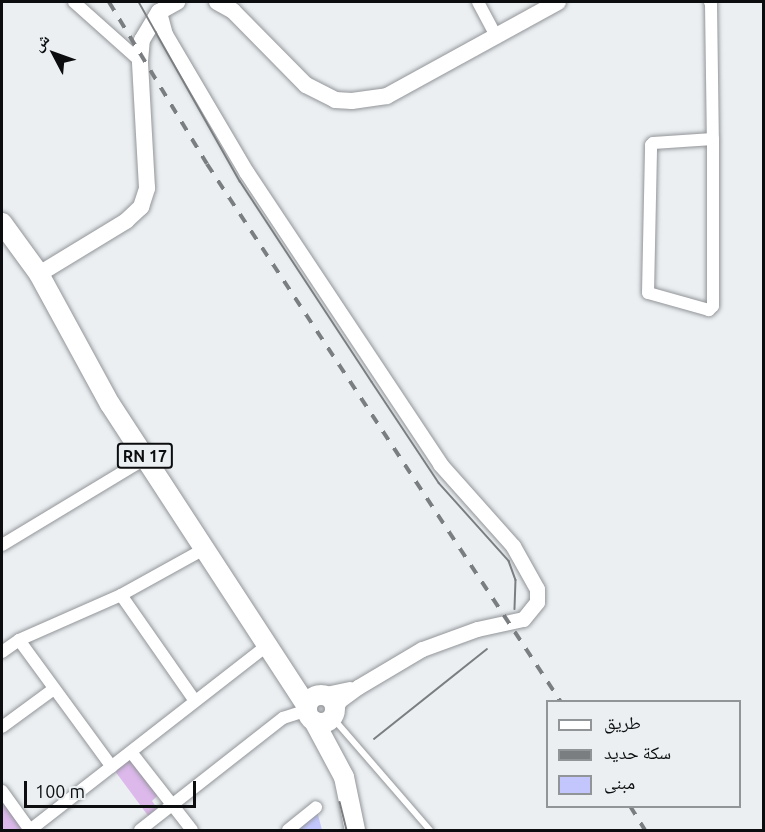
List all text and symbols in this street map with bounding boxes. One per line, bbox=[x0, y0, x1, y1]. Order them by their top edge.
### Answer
north arrow bbox=[24, 24, 84, 84]
text: ش bbox=[28, 30, 53, 55]
road number: RN 17 bbox=[116, 443, 174, 469]
legend bbox=[546, 700, 741, 808]
text: طريق bbox=[604, 712, 641, 732]
text: سكة حديد bbox=[604, 742, 671, 762]
scale bar bbox=[27, 769, 200, 807]
text: مبنى bbox=[604, 772, 635, 792]
text: 100 m bbox=[35, 781, 85, 801]

